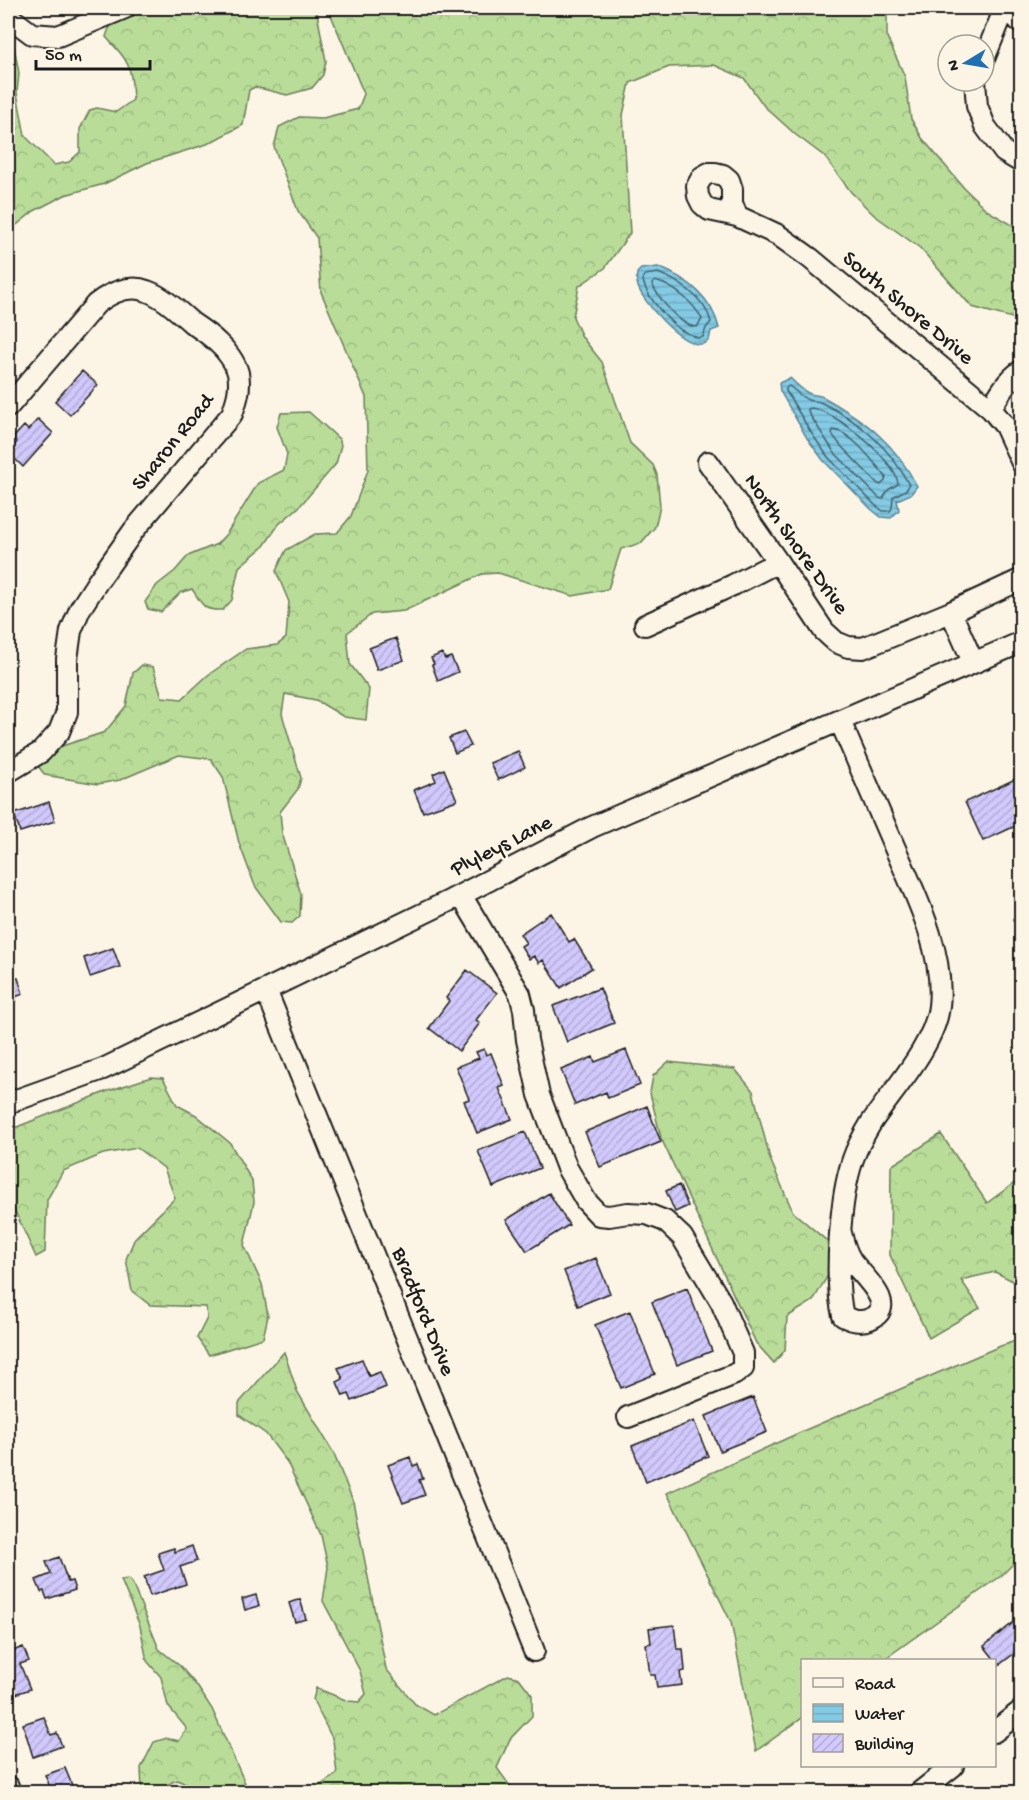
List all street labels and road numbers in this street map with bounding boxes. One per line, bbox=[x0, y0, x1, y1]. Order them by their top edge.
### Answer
street label: South Shore Drive bbox=[836, 246, 979, 372]
street label: Sharon Road bbox=[127, 388, 222, 497]
street label: North Shore Drive bbox=[737, 470, 853, 621]
street label: Plyleys Lane bbox=[446, 810, 558, 884]
street label: Bradford Drive bbox=[384, 1243, 460, 1381]

